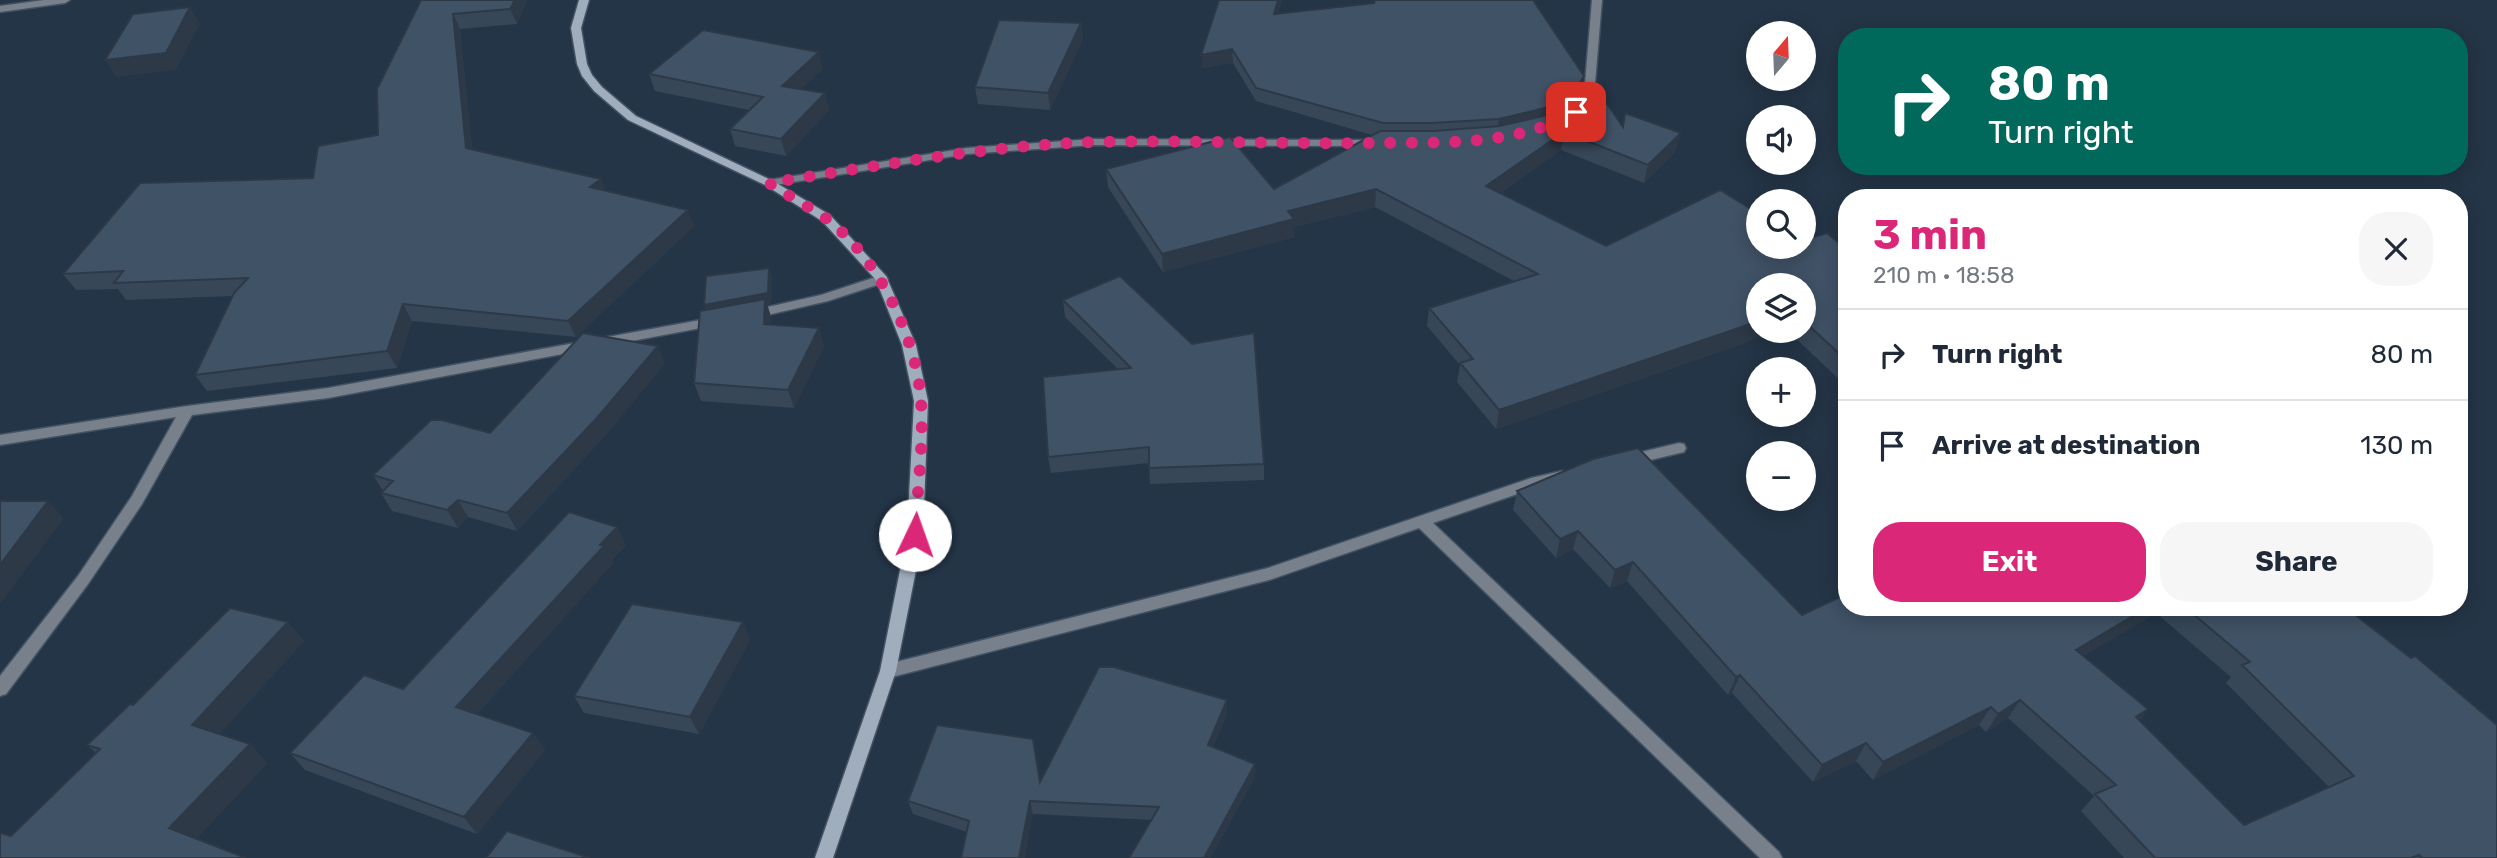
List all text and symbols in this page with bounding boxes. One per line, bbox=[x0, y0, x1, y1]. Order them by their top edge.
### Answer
north arrow bbox=[1746, 21, 1816, 91]
map controls bbox=[1746, 21, 1816, 511]
text: 80 m bbox=[1988, 54, 2110, 112]
icon: right bbox=[1873, 56, 1964, 147]
pin bbox=[1546, 82, 1606, 142]
icon: arrive bbox=[1557, 93, 1595, 131]
button: sound bbox=[1746, 105, 1816, 175]
text: Turn right bbox=[1988, 113, 2133, 151]
button: search bbox=[1746, 189, 1816, 259]
text: 3 min bbox=[1873, 210, 1987, 260]
button: close bbox=[2359, 212, 2433, 286]
text: 210 m · 18:58 bbox=[1873, 261, 2015, 289]
button: layers bbox=[1746, 273, 1816, 343]
icon: right bbox=[1873, 336, 1911, 374]
text: Turn right bbox=[1932, 339, 2062, 370]
text: 80 m bbox=[2370, 339, 2433, 370]
button: + bbox=[1746, 357, 1816, 427]
icon: arrive bbox=[1873, 427, 1911, 465]
text: Arrive at destination bbox=[1932, 430, 2200, 461]
text: 130 m bbox=[2360, 430, 2433, 461]
button: − bbox=[1746, 441, 1816, 511]
position arrow bbox=[878, 498, 952, 572]
button: Exit bbox=[1873, 522, 2146, 602]
button: Share bbox=[2160, 522, 2433, 602]

